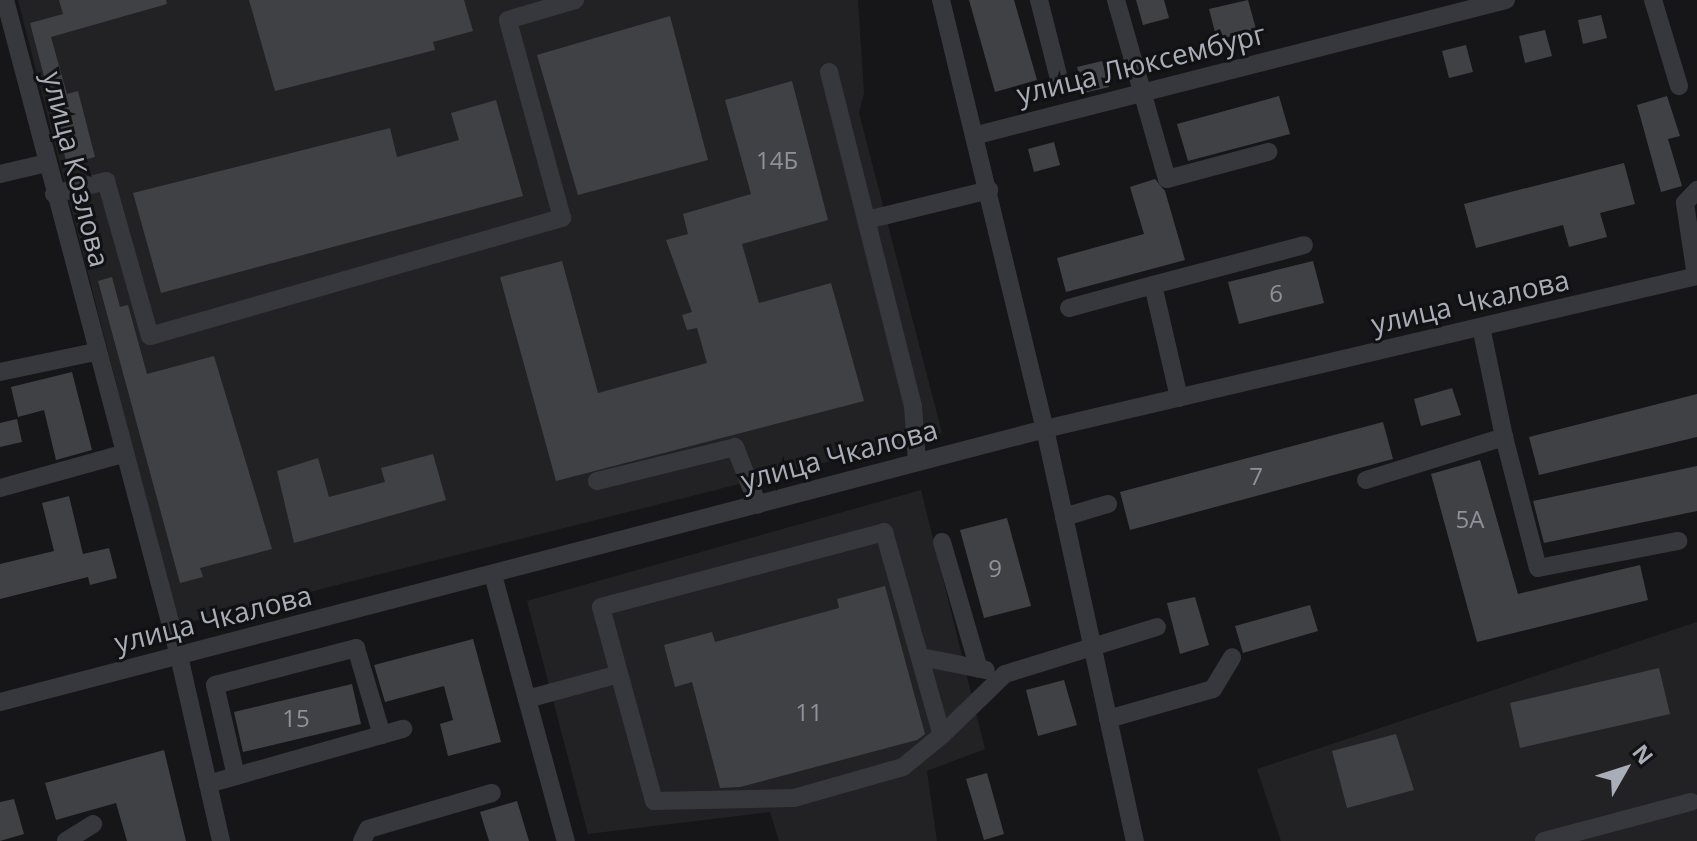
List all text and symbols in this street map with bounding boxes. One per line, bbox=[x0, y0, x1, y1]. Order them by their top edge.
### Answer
street label: улица Люксембург bbox=[1013, 16, 1269, 110]
street label: улица Козлова bbox=[36, 68, 118, 270]
house number: 14Б bbox=[756, 146, 798, 174]
street label: улица Чкалова bbox=[1368, 262, 1572, 340]
house number: 6 bbox=[1269, 279, 1283, 307]
street label: улица Чкалова bbox=[737, 412, 941, 496]
house number: 7 bbox=[1249, 462, 1263, 490]
house number: 5А bbox=[1456, 505, 1484, 533]
house number: 9 bbox=[988, 554, 1002, 582]
street label: улица Чкалова bbox=[111, 577, 315, 659]
house number: 11 bbox=[795, 698, 823, 726]
house number: 15 bbox=[282, 704, 310, 732]
north arrow bbox=[1585, 729, 1665, 809]
text: N bbox=[1626, 737, 1661, 770]

